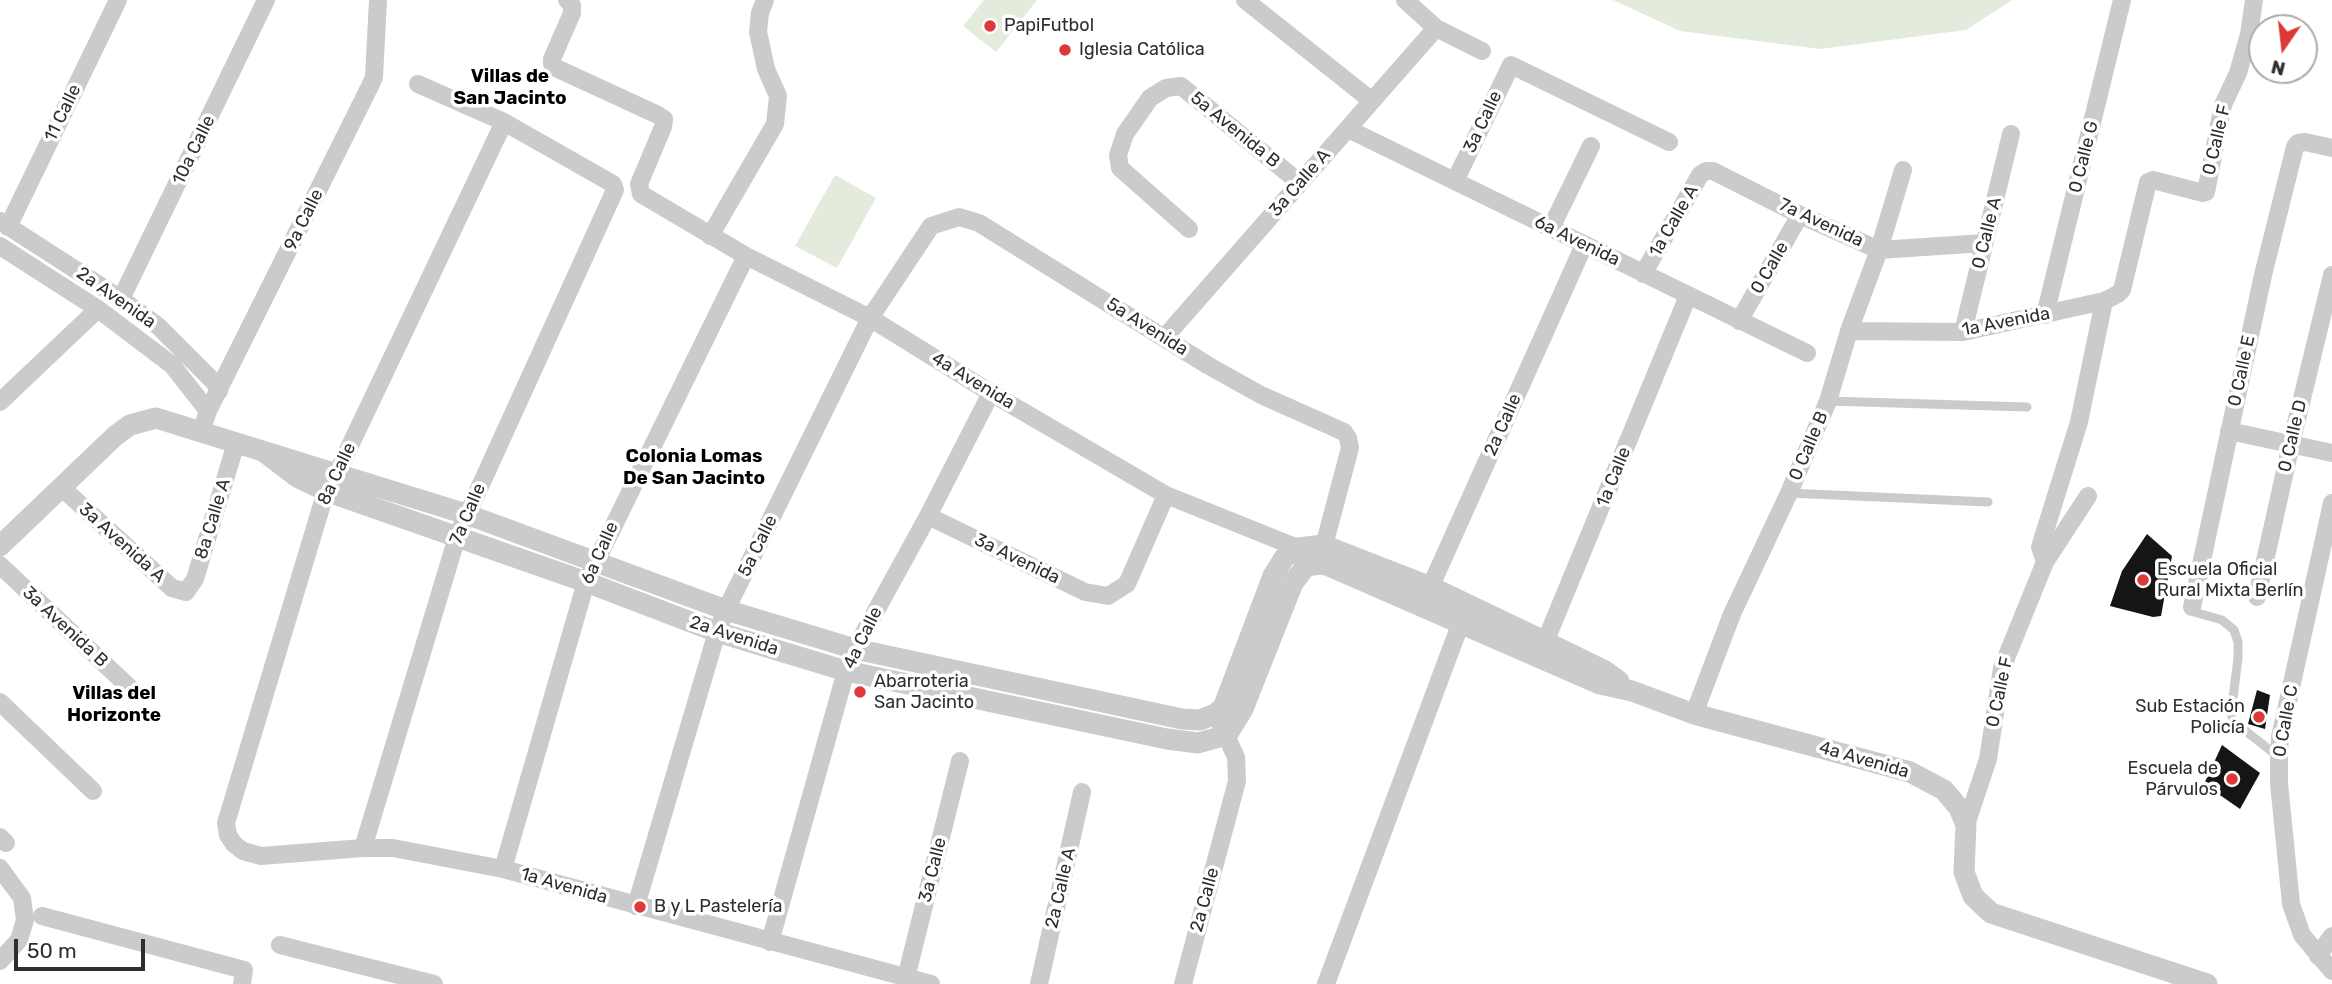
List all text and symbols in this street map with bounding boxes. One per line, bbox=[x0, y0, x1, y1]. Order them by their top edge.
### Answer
north arrow bbox=[2248, 14, 2318, 84]
place label: PapiFutbol bbox=[1004, 15, 1094, 37]
marker: PapiFutbol bbox=[982, 18, 998, 34]
place label: Iglesia Católica bbox=[1079, 39, 1205, 61]
marker: Iglesia Católica bbox=[1057, 42, 1073, 58]
text: N bbox=[2269, 55, 2288, 81]
district label: Villas de San Jacinto bbox=[453, 66, 567, 110]
street label: 11 Calle bbox=[40, 81, 86, 145]
street label: 5a Avenida B bbox=[1186, 87, 1284, 173]
street label: 3a Calle bbox=[1459, 88, 1507, 156]
street label: 0 Calle F bbox=[2198, 103, 2236, 177]
street label: 10a Calle bbox=[168, 112, 220, 188]
street label: 0 Calle G bbox=[2065, 119, 2103, 195]
street label: 3a Calle A bbox=[1265, 145, 1335, 221]
street label: 1a Calle A bbox=[1645, 181, 1703, 261]
street label: 9a Calle bbox=[280, 186, 328, 254]
street label: 7a Avenida bbox=[1775, 194, 1867, 252]
street label: 0 Calle A bbox=[1968, 195, 2006, 271]
street label: 6a Avenida bbox=[1531, 211, 1623, 271]
street label: 0 Calle bbox=[1746, 238, 1794, 298]
street label: 2a Avenida bbox=[72, 263, 160, 333]
street label: 5a Avenida bbox=[1102, 293, 1192, 361]
street label: 1a Avenida bbox=[1960, 303, 2052, 341]
street label: 0 Calle E bbox=[2224, 334, 2260, 408]
street label: 4a Avenida bbox=[928, 348, 1018, 414]
street label: 2a Calle bbox=[1480, 391, 1526, 459]
street label: 0 Calle D bbox=[2274, 398, 2312, 474]
street label: 0 Calle B bbox=[1785, 408, 1833, 484]
street label: 8a Calle bbox=[313, 439, 361, 509]
street label: 1a Calle bbox=[1592, 444, 1636, 510]
district label: Colonia Lomas De San Jacinto bbox=[623, 446, 765, 490]
street label: 8a Calle A bbox=[191, 476, 235, 562]
street label: 7a Calle bbox=[445, 480, 491, 548]
street label: 3a Avenida A bbox=[74, 499, 170, 587]
street label: 5a Calle bbox=[734, 512, 782, 580]
street label: 6a Calle bbox=[577, 518, 623, 588]
street label: 3a Avenida bbox=[971, 529, 1063, 589]
place label: Escuela Oficial Rural Mixta Berlín bbox=[2157, 559, 2303, 602]
marker: Escuela Oficial Rural Mixta Berlín bbox=[2135, 572, 2151, 588]
street label: 3a Avenida B bbox=[18, 582, 112, 672]
street label: 4a Calle bbox=[839, 603, 887, 673]
street label: 2a Avenida bbox=[687, 612, 781, 660]
street label: 0 Calle F bbox=[1982, 655, 2018, 729]
place label: Abarroteria San Jacinto bbox=[874, 671, 974, 714]
district label: Villas del Horizonte bbox=[67, 683, 161, 727]
street label: 0 Calle C bbox=[2269, 683, 2303, 759]
marker: Abarroteria San Jacinto bbox=[852, 684, 868, 700]
place label: Sub Estación Policía bbox=[2135, 696, 2245, 738]
marker: Sub Estación Policía bbox=[2251, 709, 2267, 725]
street label: 4a Avenida bbox=[1816, 737, 1912, 783]
place label: Escuela de Párvulos bbox=[2128, 758, 2218, 800]
marker: Escuela de Párvulos bbox=[2224, 771, 2240, 787]
street label: 3a Calle bbox=[915, 835, 951, 905]
street label: 2a Calle A bbox=[1041, 846, 1081, 930]
street label: 1a Avenida bbox=[518, 863, 610, 909]
street label: 2a Calle bbox=[1186, 865, 1224, 935]
place label: B y L Pastelería bbox=[654, 896, 783, 918]
marker: B y L Pastelería bbox=[632, 899, 648, 915]
scale bar bbox=[18, 925, 149, 969]
text: 50 m bbox=[27, 938, 77, 963]

